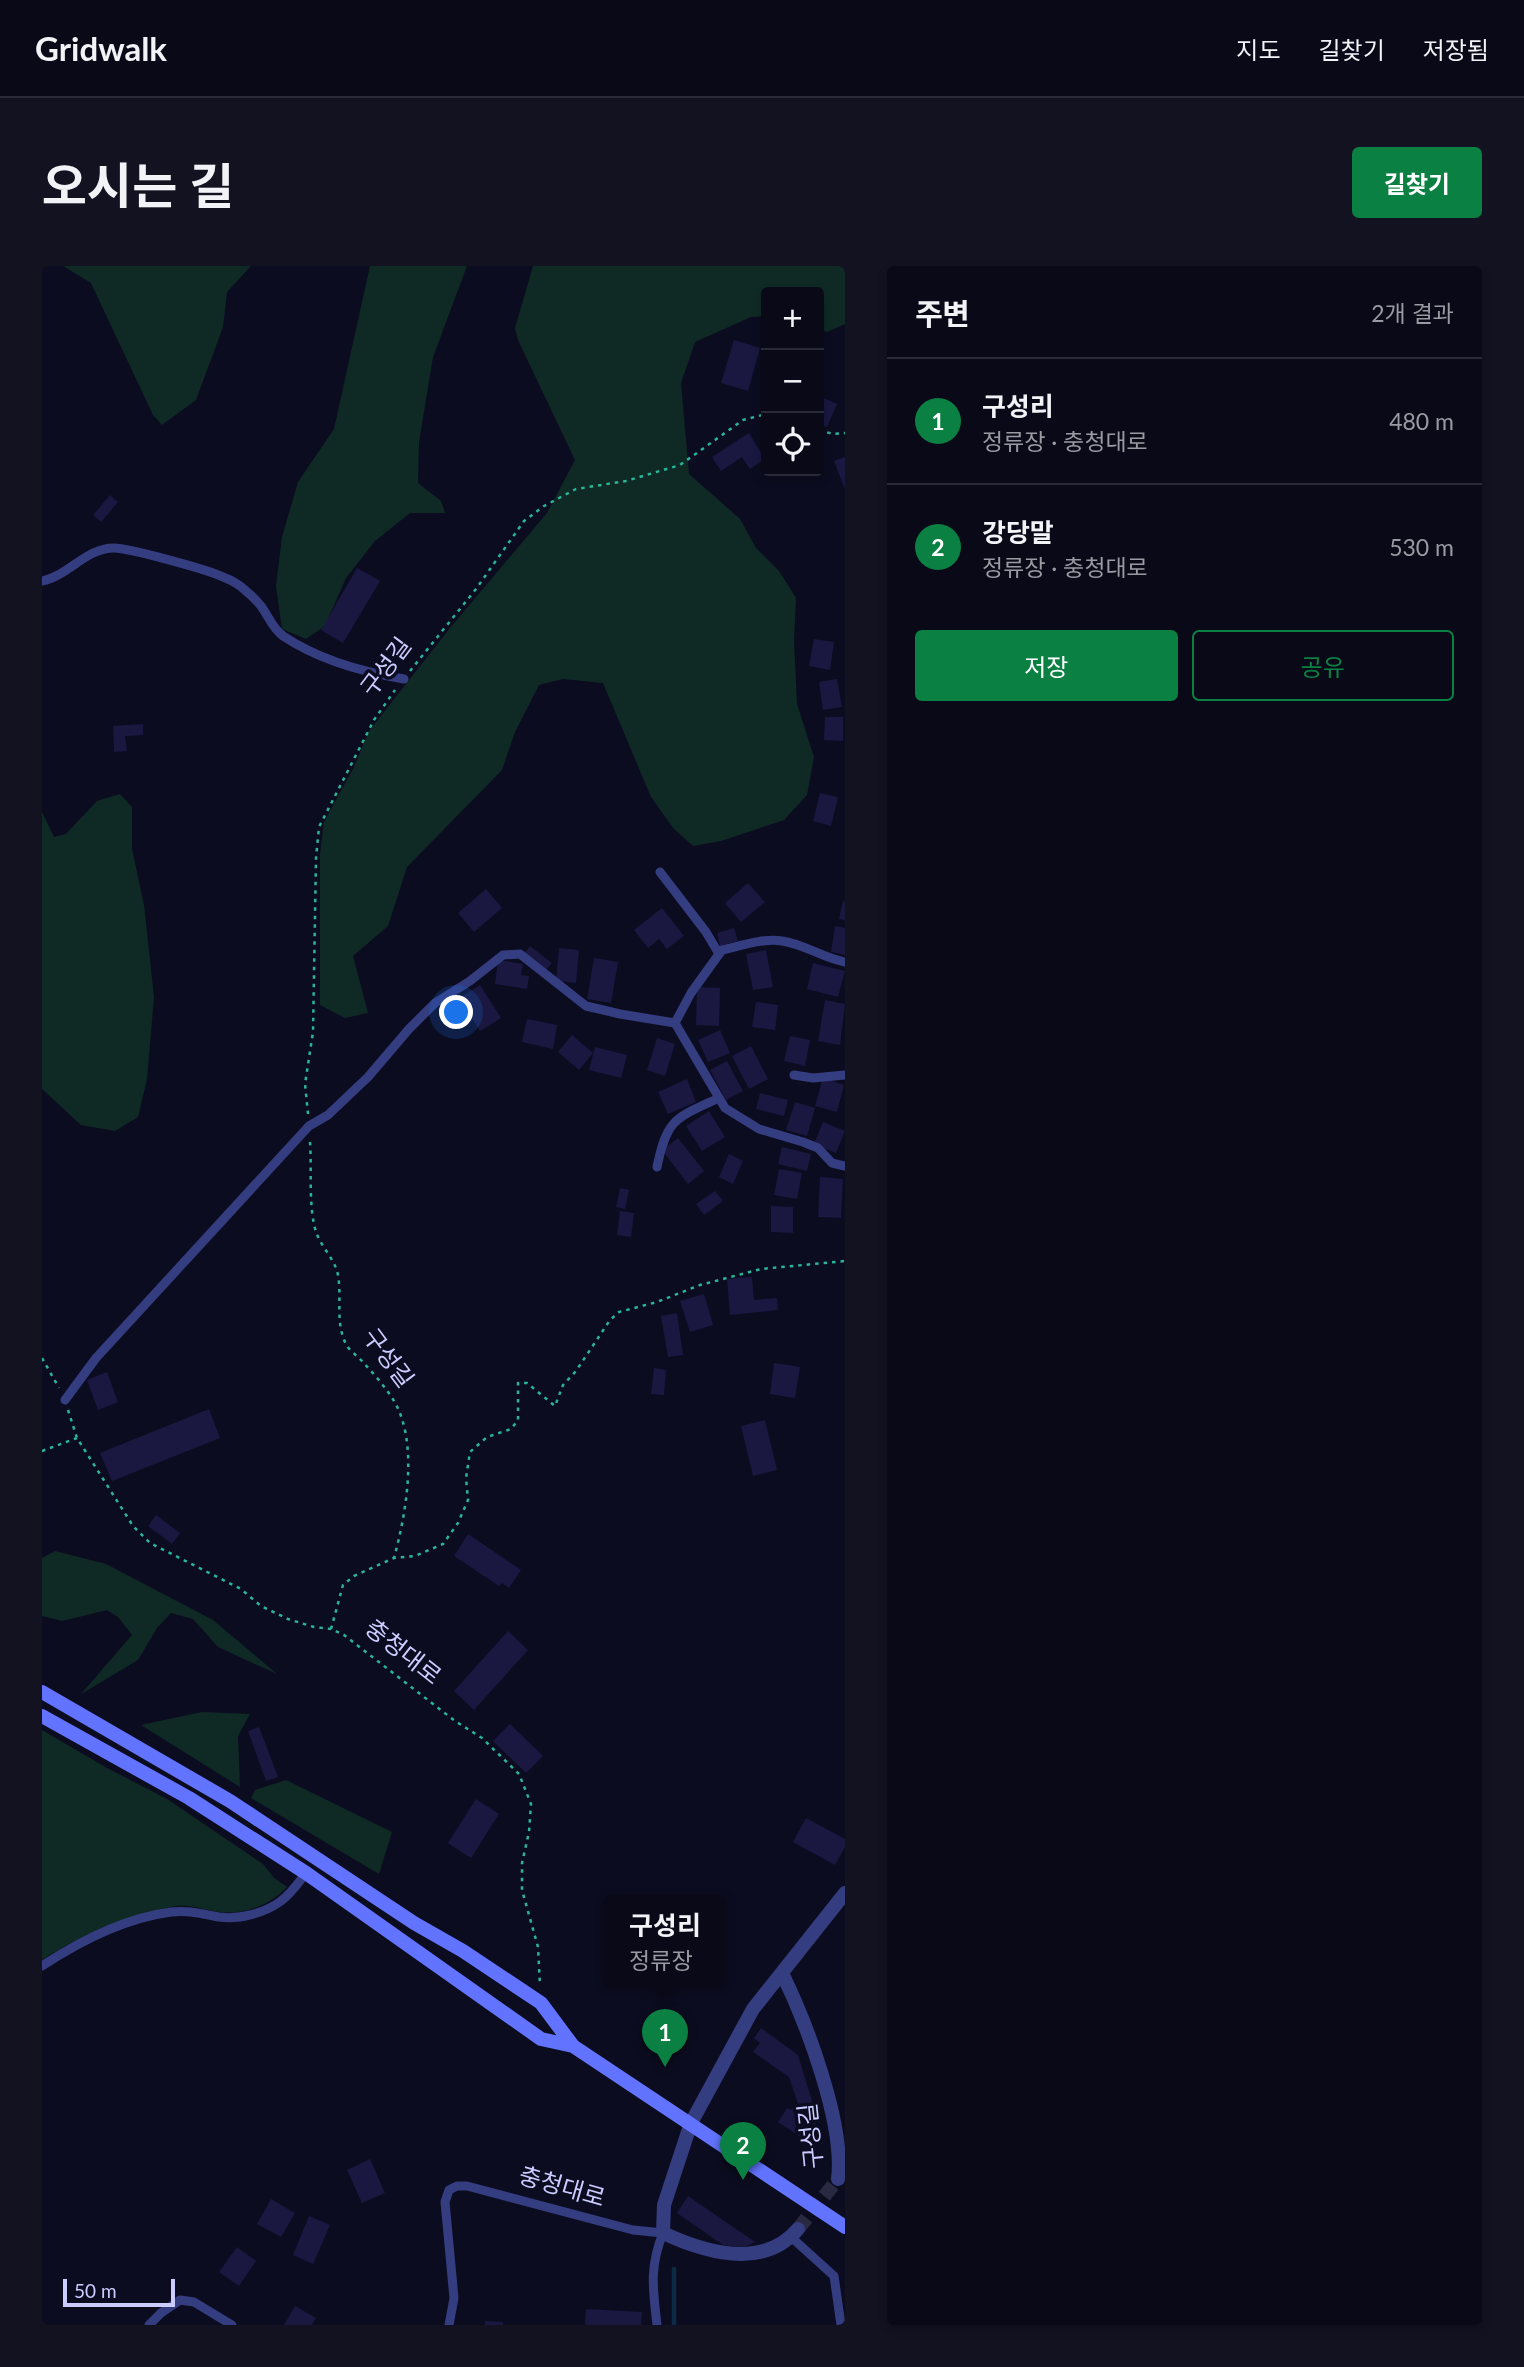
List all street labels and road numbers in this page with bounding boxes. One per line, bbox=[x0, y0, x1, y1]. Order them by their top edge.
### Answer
street label: 구성길 bbox=[353, 631, 416, 701]
street label: 구성길 bbox=[358, 1322, 421, 1392]
street label: 충청대로 bbox=[360, 1612, 448, 1689]
street label: 구성길 bbox=[792, 2102, 827, 2171]
street label: 충청대로 bbox=[516, 2159, 609, 2212]

